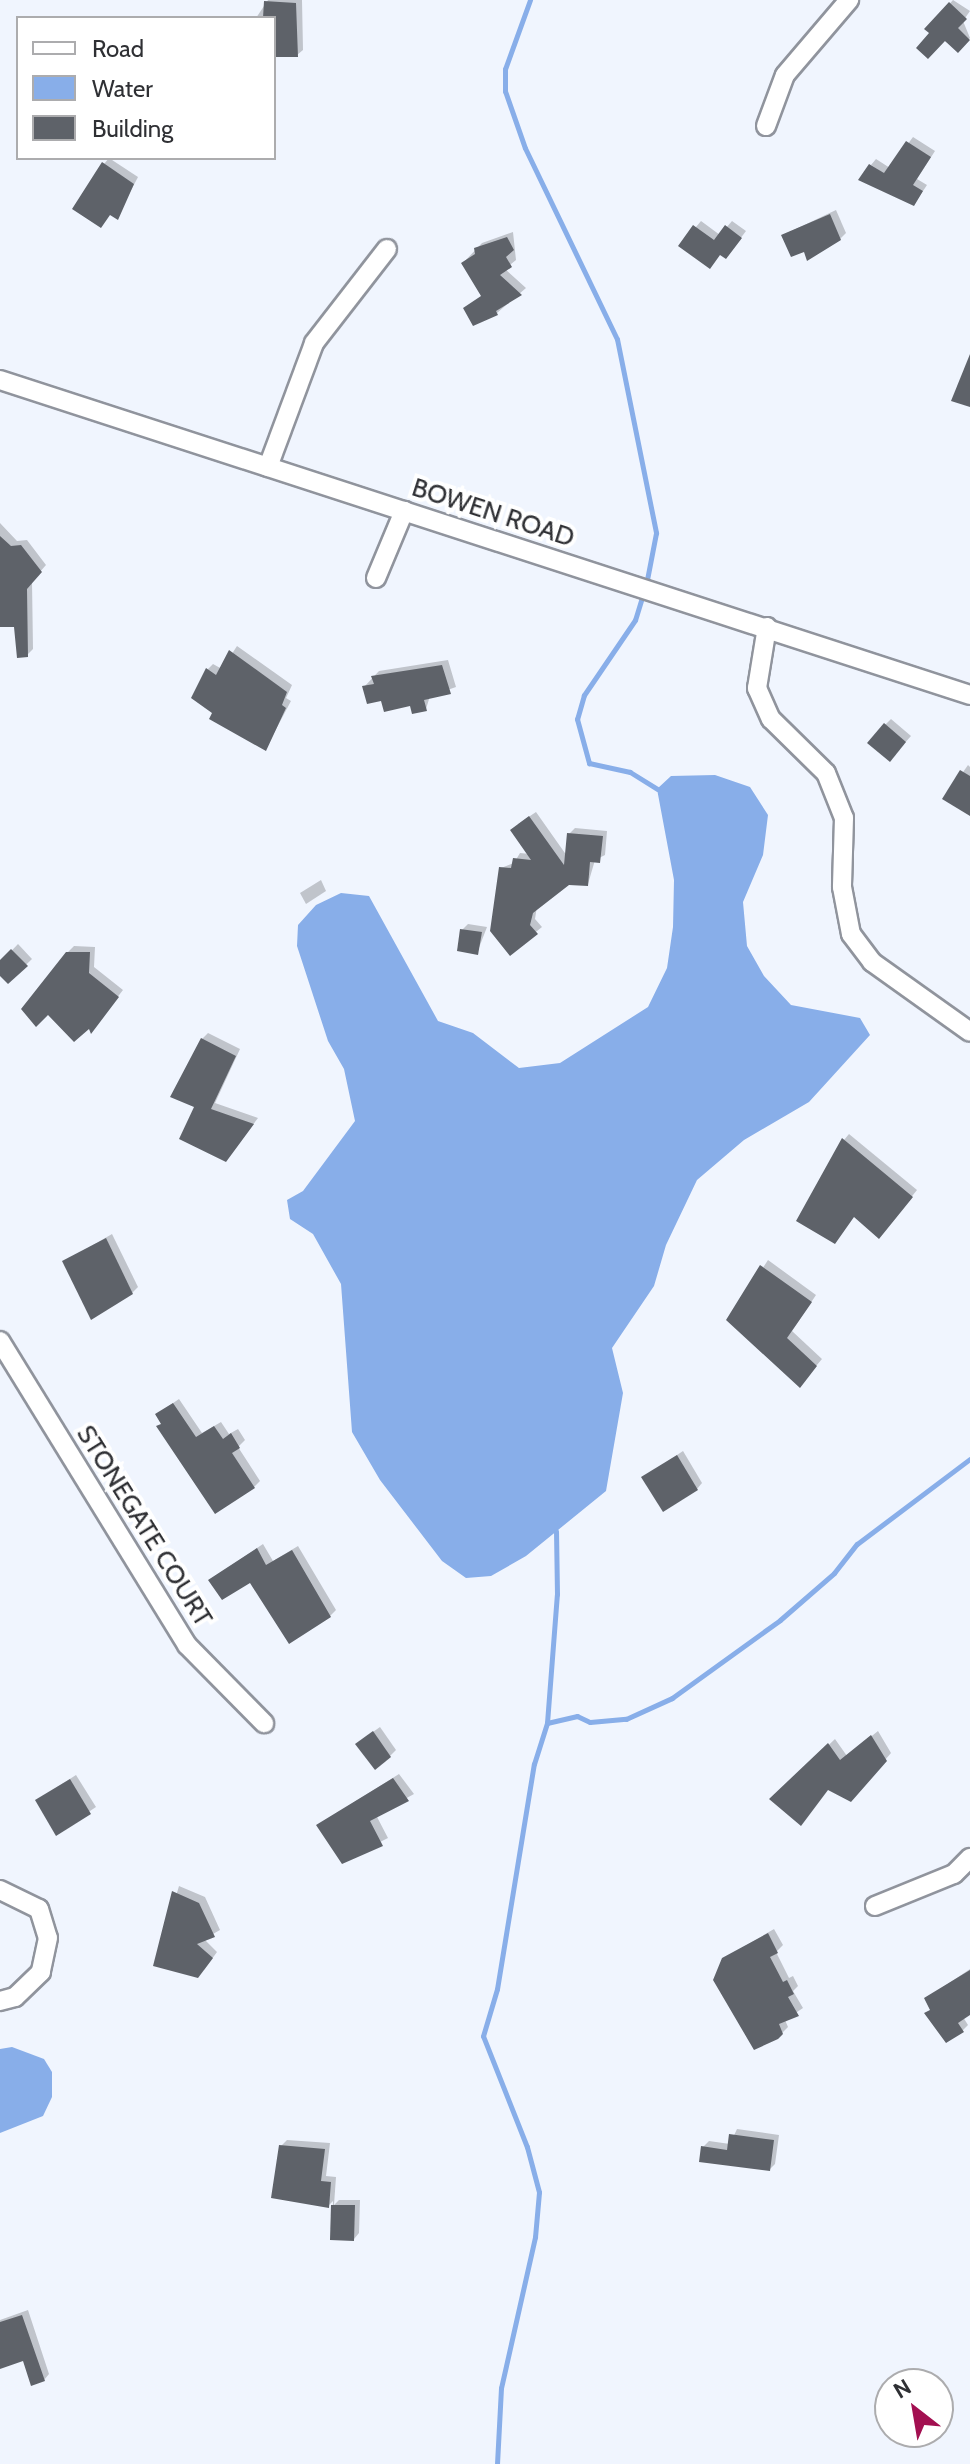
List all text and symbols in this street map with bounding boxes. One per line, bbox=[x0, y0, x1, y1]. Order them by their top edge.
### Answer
legend bbox=[16, 16, 276, 160]
text: Road bbox=[92, 34, 144, 63]
text: Water bbox=[92, 74, 153, 103]
text: Building bbox=[92, 114, 173, 143]
street label: BOWEN ROAD bbox=[408, 472, 578, 554]
street label: STONEGATE COURT bbox=[70, 1420, 218, 1632]
north arrow bbox=[874, 2368, 954, 2448]
text: N bbox=[889, 2373, 916, 2404]

